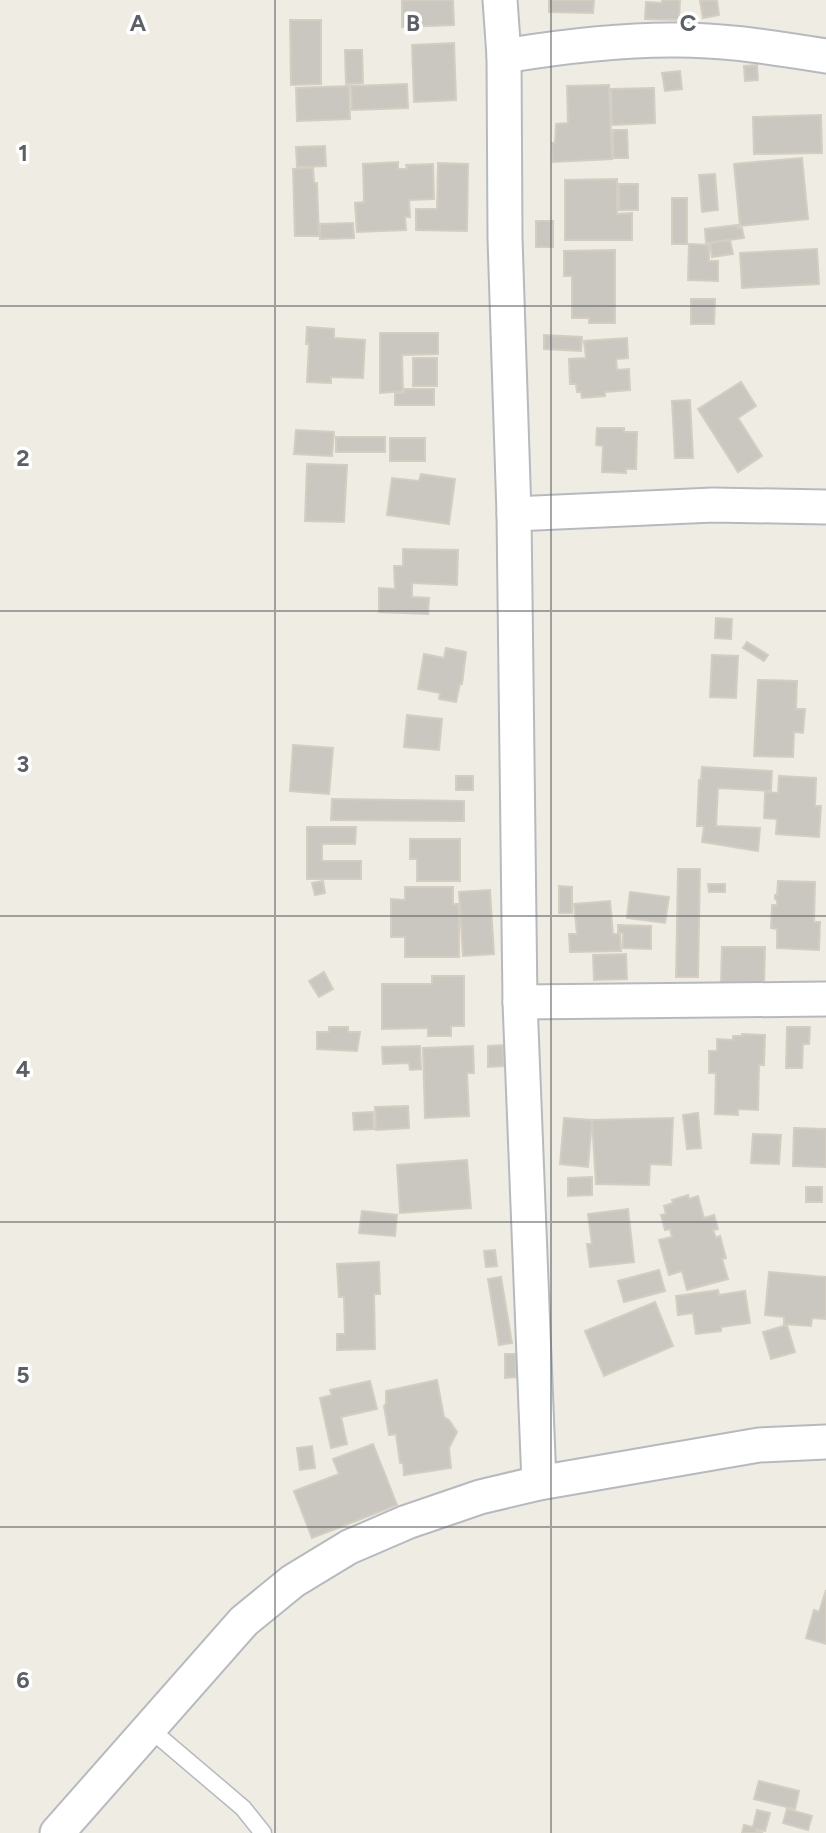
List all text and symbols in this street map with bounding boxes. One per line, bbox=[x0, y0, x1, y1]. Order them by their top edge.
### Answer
text: A bbox=[130, 9, 147, 37]
text: B bbox=[406, 9, 420, 37]
text: C bbox=[680, 9, 697, 37]
text: 1 bbox=[18, 139, 28, 167]
text: 2 bbox=[16, 444, 30, 472]
text: 3 bbox=[17, 750, 29, 778]
text: 4 bbox=[16, 1055, 30, 1083]
text: 5 bbox=[16, 1361, 30, 1389]
text: 6 bbox=[16, 1666, 30, 1694]

